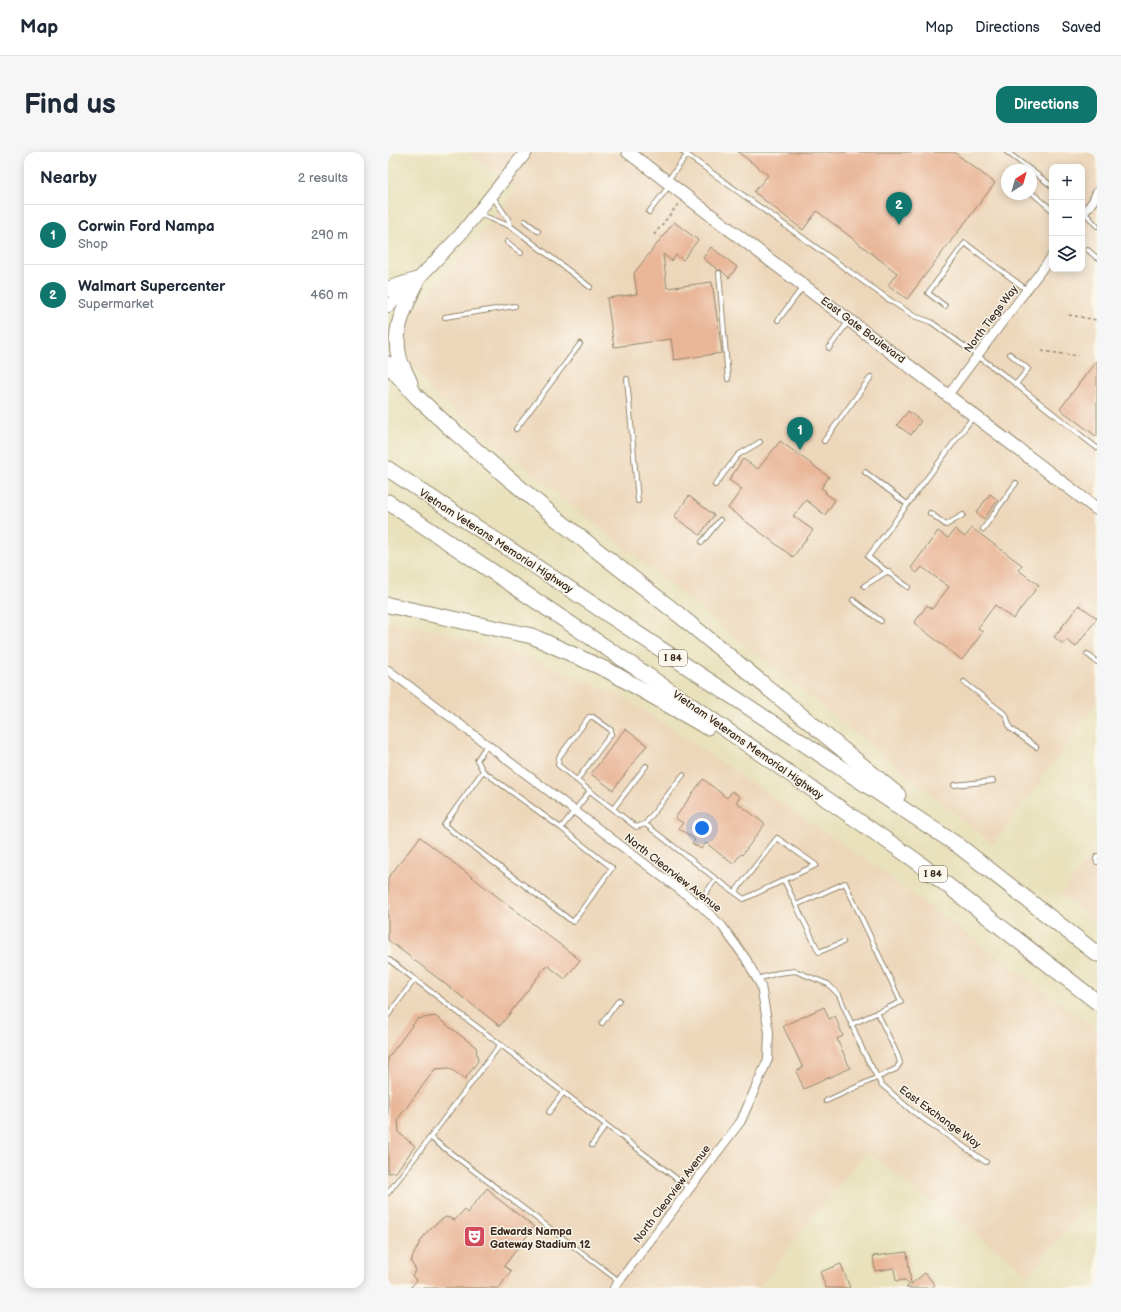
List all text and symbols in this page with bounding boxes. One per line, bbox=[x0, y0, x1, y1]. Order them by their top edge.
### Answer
text: Map bbox=[20, 16, 58, 39]
text: Map bbox=[925, 19, 953, 36]
text: Directions bbox=[975, 19, 1040, 36]
text: Saved bbox=[1062, 19, 1101, 36]
button: Directions bbox=[996, 86, 1097, 123]
text: Find us bbox=[24, 88, 116, 121]
north arrow bbox=[1001, 164, 1037, 200]
map controls bbox=[1049, 164, 1085, 272]
button: + bbox=[1049, 164, 1085, 200]
text: Nearby bbox=[40, 168, 97, 188]
text: 2 results bbox=[298, 170, 348, 186]
pin: 2 bbox=[886, 192, 912, 225]
button: − bbox=[1049, 200, 1085, 236]
text: Corwin Ford Nampa bbox=[78, 217, 215, 236]
text: 1 bbox=[50, 227, 56, 243]
text: 290 m bbox=[311, 227, 348, 243]
text: Shop bbox=[78, 236, 108, 252]
button: layers bbox=[1049, 236, 1085, 272]
text: Walmart Supercenter bbox=[78, 277, 225, 296]
street label: North Tiegs Way bbox=[961, 283, 1021, 355]
text: 2 bbox=[49, 287, 57, 303]
text: 460 m bbox=[310, 287, 348, 303]
street label: East Gate Boulevard bbox=[818, 294, 908, 366]
text: Supermarket bbox=[78, 296, 154, 312]
pin: 1 bbox=[787, 417, 813, 450]
street label: Vietnam Veterans Memorial Highway bbox=[417, 486, 575, 596]
road number: I 84 bbox=[659, 650, 687, 666]
street label: Vietnam Veterans Memorial Highway bbox=[670, 688, 826, 802]
your location bbox=[692, 818, 712, 838]
street label: North Clearview Avenue bbox=[622, 831, 724, 915]
road number: I 84 bbox=[919, 866, 947, 882]
street label: East Exchange Way bbox=[897, 1083, 983, 1151]
street label: North Clearview Avenue bbox=[631, 1142, 713, 1246]
theatre icon: Edwards Nampa Gateway Stadium 12 bbox=[461, 1224, 487, 1250]
place label: Edwards Nampa Gateway Stadium 12 bbox=[490, 1225, 591, 1251]

